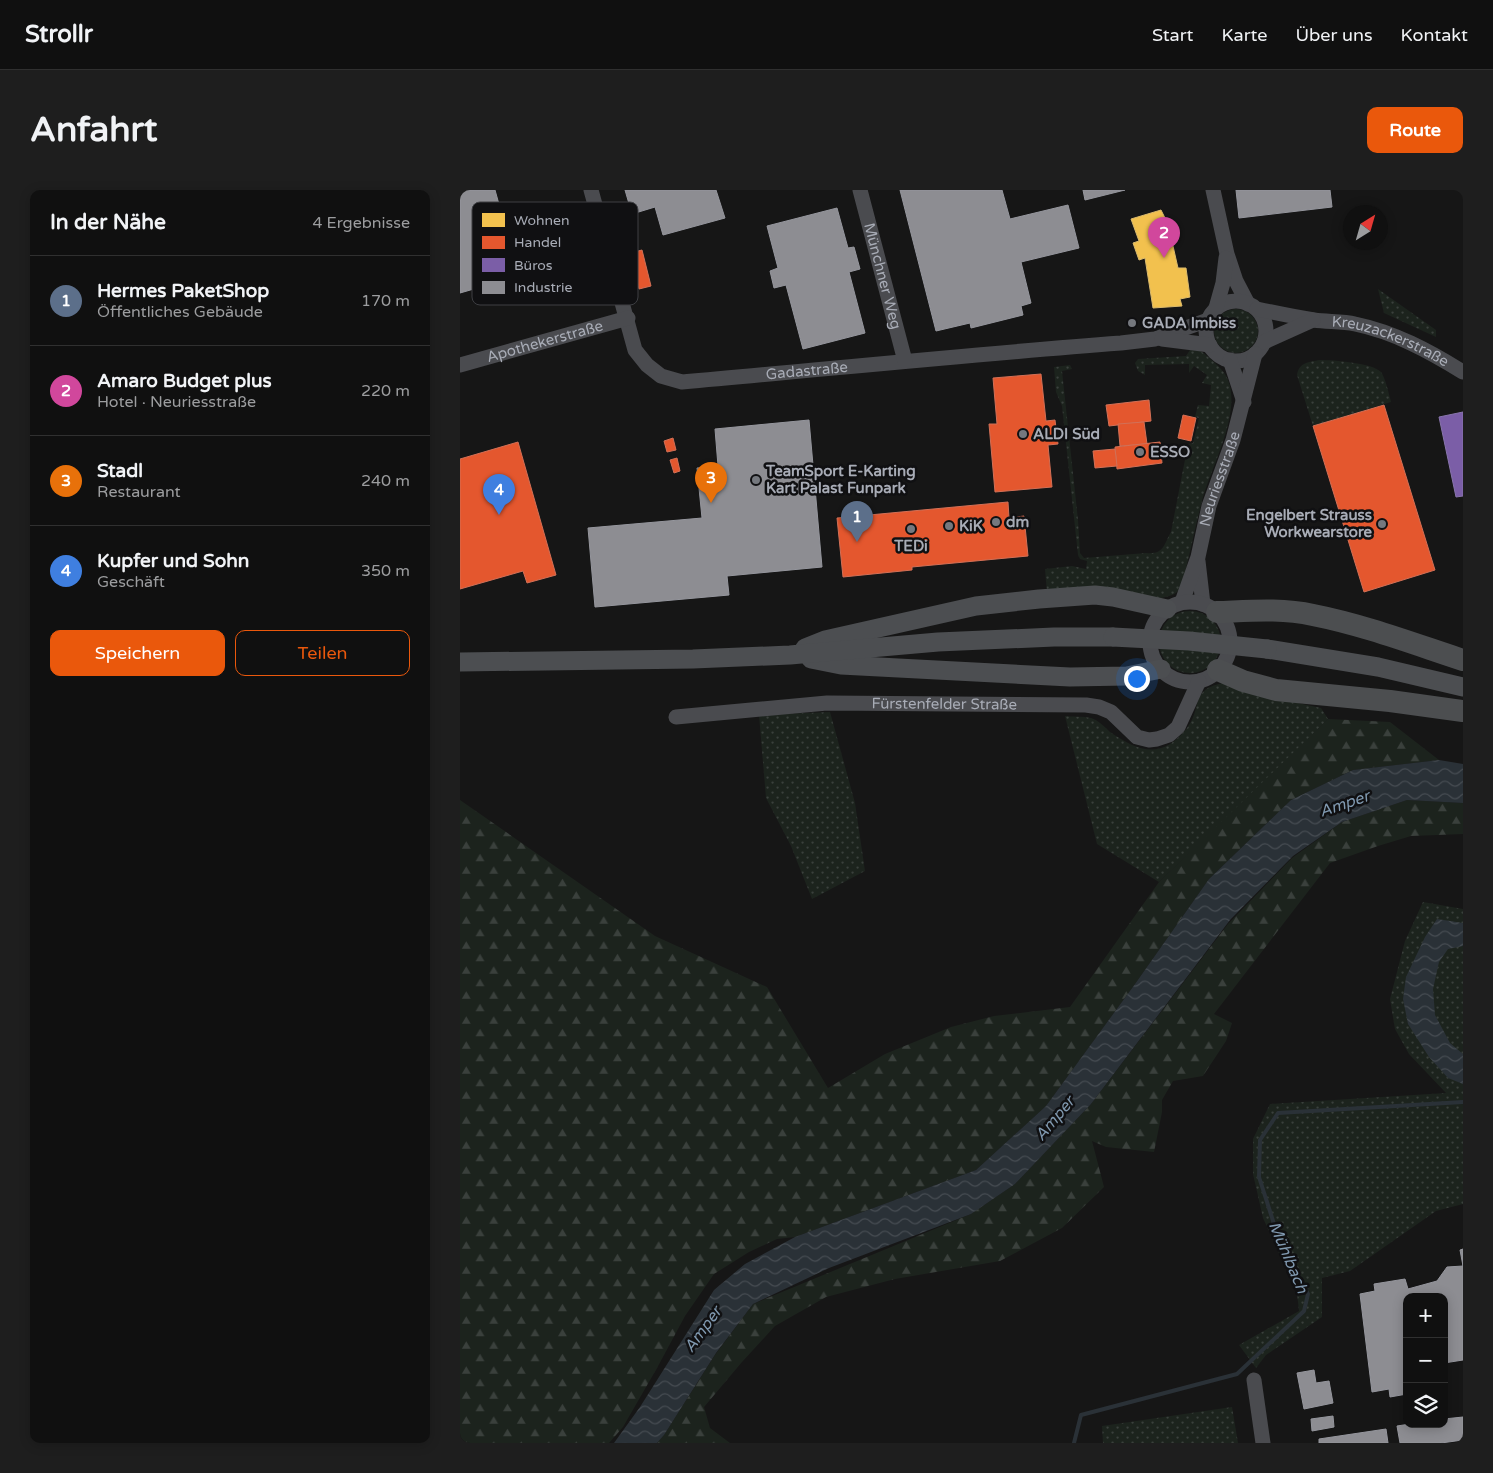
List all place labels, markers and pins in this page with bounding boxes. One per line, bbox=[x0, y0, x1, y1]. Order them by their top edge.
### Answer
pin: 2 bbox=[1148, 217, 1180, 258]
place label: GADA Imbiss bbox=[1142, 314, 1236, 332]
marker: GADA Imbiss bbox=[1126, 317, 1138, 329]
place label: ALDI Süd bbox=[1033, 425, 1100, 443]
marker: ALDI Süd bbox=[1017, 428, 1029, 440]
place label: ESSO bbox=[1150, 443, 1190, 461]
marker: ESSO bbox=[1134, 446, 1146, 458]
pin: 3 bbox=[695, 462, 727, 503]
place label: TeamSport E-Karting Kart Palast Funpark bbox=[765, 462, 916, 498]
pin: 4 bbox=[483, 474, 515, 515]
marker: TeamSport E-Karting Kart Palast Funpark bbox=[750, 474, 762, 486]
pin: 1 bbox=[841, 501, 873, 542]
place label: Engelbert Strauss Workwearstore bbox=[1246, 506, 1373, 541]
place label: dm bbox=[1006, 513, 1029, 531]
marker: dm bbox=[990, 516, 1002, 528]
place label: KiK bbox=[959, 517, 983, 535]
marker: Engelbert Strauss Workwearstore bbox=[1376, 518, 1388, 530]
marker: KiK bbox=[943, 520, 955, 532]
marker: TEDi bbox=[905, 523, 917, 535]
place label: TEDi bbox=[893, 537, 928, 555]

